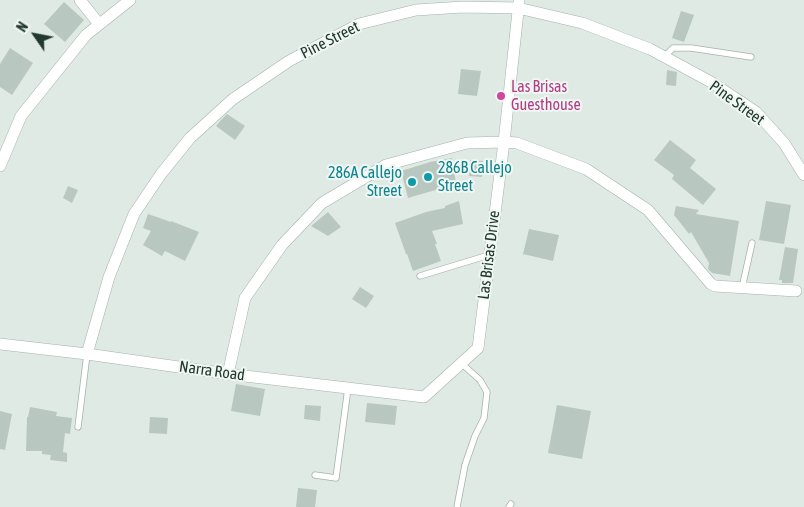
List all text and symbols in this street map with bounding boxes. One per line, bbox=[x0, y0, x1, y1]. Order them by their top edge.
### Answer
north arrow bbox=[10, 10, 60, 60]
street label: Pine Street bbox=[297, 17, 363, 63]
text: N bbox=[13, 19, 31, 35]
place label: Las Brisas Guesthouse bbox=[511, 77, 581, 115]
street label: Pine Street bbox=[706, 77, 768, 129]
marker: Las Brisas Guesthouse bbox=[495, 90, 507, 102]
place label: 286B Callejo Street bbox=[438, 158, 512, 196]
place label: 286A Callejo Street bbox=[328, 163, 402, 201]
marker: 286B Callejo Street bbox=[422, 171, 434, 183]
marker: 286A Callejo Street bbox=[406, 176, 418, 188]
street label: Las Brisas Drive bbox=[474, 209, 504, 301]
street label: Narra Road bbox=[178, 357, 246, 385]

